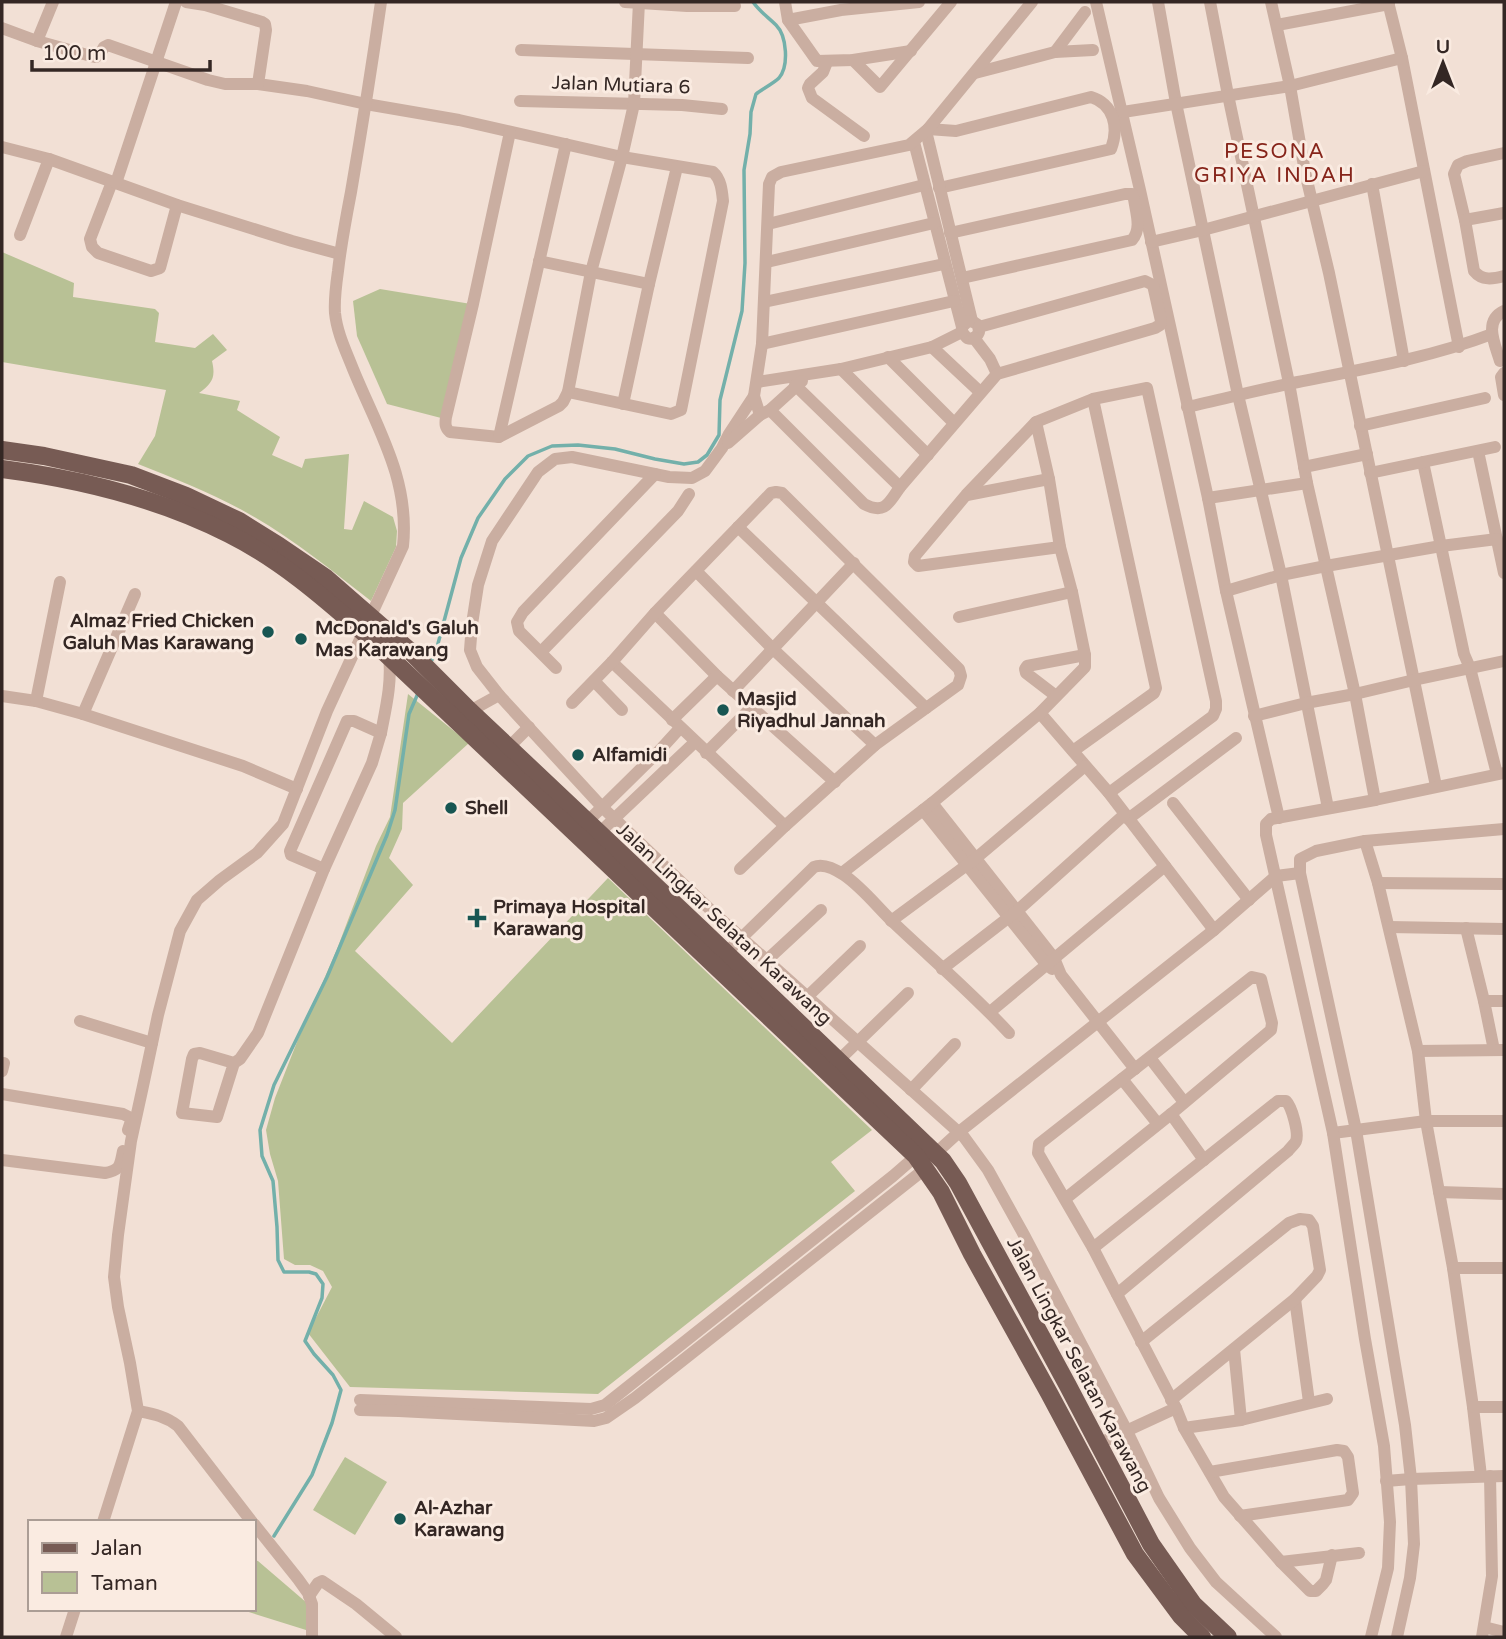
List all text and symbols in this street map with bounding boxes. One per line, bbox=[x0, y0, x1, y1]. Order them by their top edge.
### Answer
scale bar bbox=[32, 28, 210, 72]
north arrow bbox=[1408, 28, 1478, 98]
text: U bbox=[1436, 36, 1450, 58]
text: 100 m bbox=[42, 41, 106, 66]
street label: Jalan Mutiara 6 bbox=[551, 72, 691, 98]
district label: PESONA GRIYA INDAH bbox=[1194, 139, 1356, 188]
place label: Almaz Fried Chicken Galuh Mas Karawang bbox=[63, 610, 254, 655]
place label: McDonald's Galuh Mas Karawang bbox=[315, 617, 479, 662]
marker: Almaz Fried Chicken Galuh Mas Karawang bbox=[260, 624, 276, 640]
marker: McDonald's Galuh Mas Karawang bbox=[293, 631, 309, 647]
place label: Masjid Riyadhul Jannah bbox=[737, 688, 886, 733]
marker: Masjid Riyadhul Jannah bbox=[715, 702, 731, 718]
place label: Alfamidi bbox=[592, 744, 667, 766]
marker: Alfamidi bbox=[570, 747, 586, 763]
place label: Shell bbox=[465, 797, 508, 819]
marker: Shell bbox=[443, 800, 459, 816]
street label: Jalan Lingkar Selatan Karawang bbox=[612, 818, 836, 1030]
place label: Primaya Hospital Karawang bbox=[493, 896, 645, 941]
marker: Primaya Hospital Karawang bbox=[467, 908, 487, 928]
street label: Jalan Lingkar Selatan Karawang bbox=[1002, 1233, 1156, 1497]
place label: Al-Azhar Karawang bbox=[414, 1497, 504, 1542]
marker: Al-Azhar Karawang bbox=[392, 1511, 408, 1527]
legend bbox=[28, 1520, 256, 1611]
text: Jalan bbox=[91, 1536, 142, 1561]
text: Taman bbox=[91, 1571, 158, 1596]

